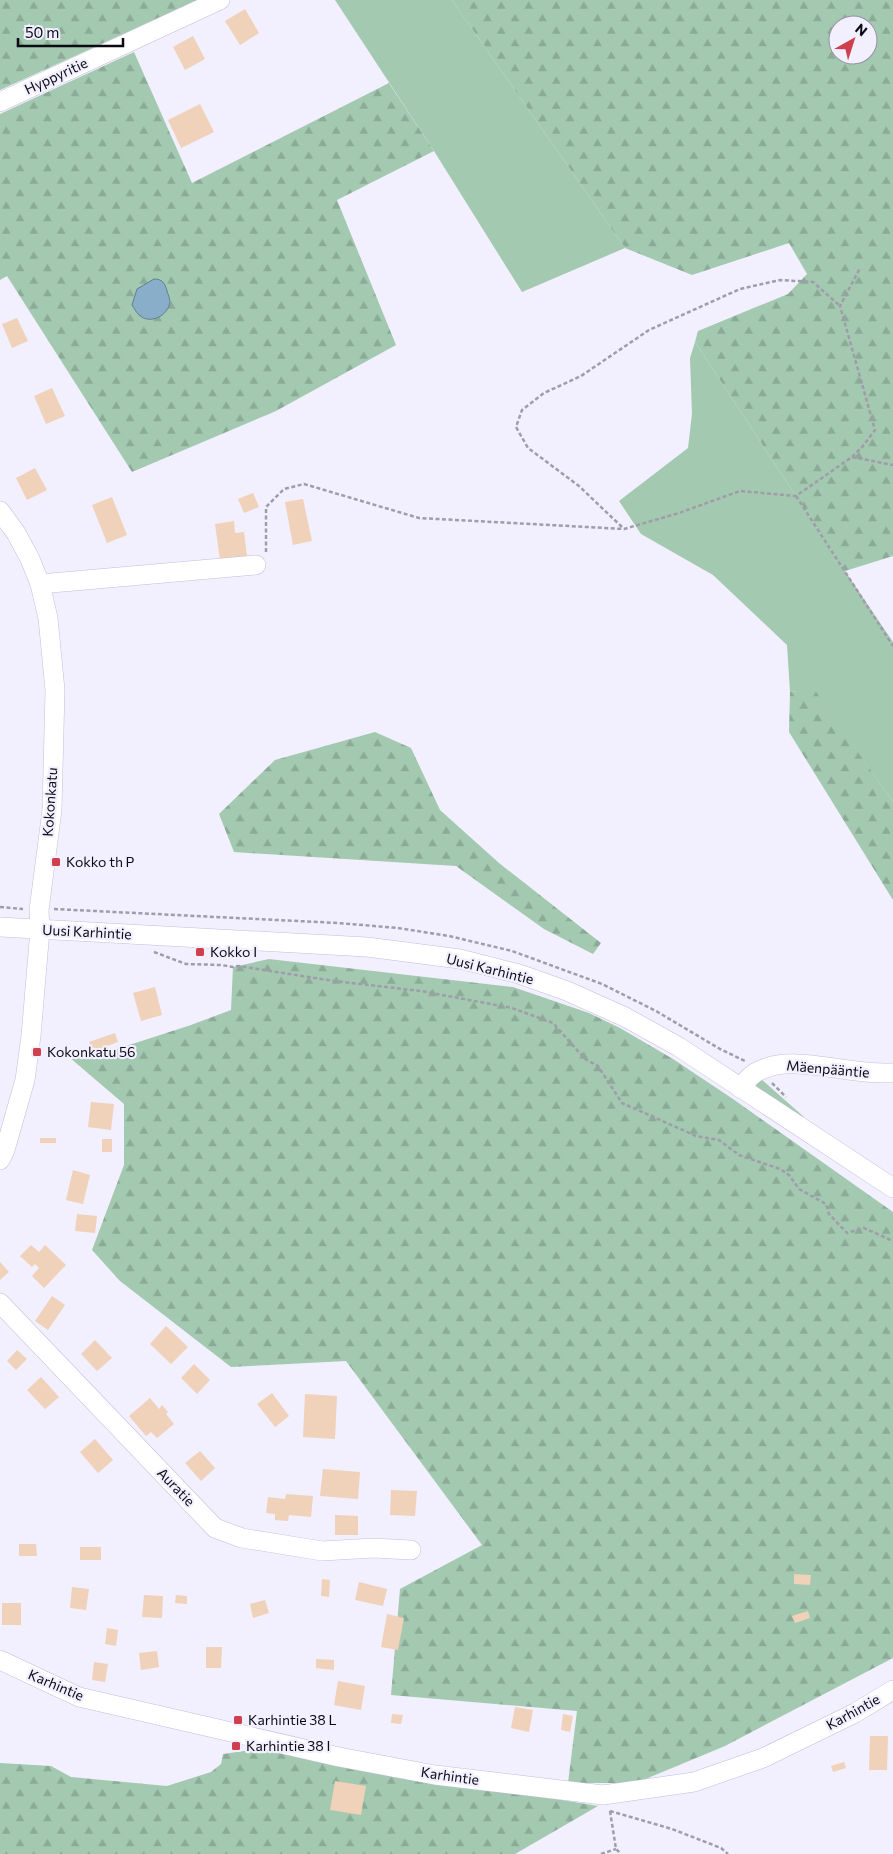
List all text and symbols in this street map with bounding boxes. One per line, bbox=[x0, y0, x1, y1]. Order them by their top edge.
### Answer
scale bar bbox=[18, 15, 122, 47]
north arrow bbox=[828, 15, 878, 65]
text: N bbox=[852, 20, 871, 39]
text: 50 m bbox=[25, 23, 59, 41]
street label: Hyppyritie bbox=[22, 54, 90, 97]
street label: Kokonkatu bbox=[39, 767, 60, 837]
place label: Kokko th P bbox=[66, 853, 135, 870]
marker: Kokko th P bbox=[50, 856, 62, 868]
street label: Uusi Karhintie bbox=[42, 921, 132, 942]
place label: Kokko I bbox=[210, 943, 257, 960]
marker: Kokko I bbox=[194, 946, 206, 958]
street label: Uusi Karhintie bbox=[445, 949, 536, 988]
place label: Kokonkatu 56 bbox=[47, 1043, 136, 1060]
marker: Kokonkatu 56 bbox=[31, 1046, 43, 1058]
street label: Mäenpääntie bbox=[786, 1056, 870, 1081]
street label: Auratie bbox=[154, 1464, 199, 1509]
street label: Karhintie bbox=[26, 1665, 87, 1704]
street label: Karhintie bbox=[823, 1690, 883, 1733]
place label: Karhintie 38 L bbox=[248, 1711, 337, 1728]
marker: Karhintie 38 L bbox=[232, 1714, 244, 1726]
place label: Karhintie 38 I bbox=[246, 1737, 330, 1754]
marker: Karhintie 38 I bbox=[230, 1740, 242, 1752]
street label: Karhintie bbox=[420, 1763, 480, 1788]

